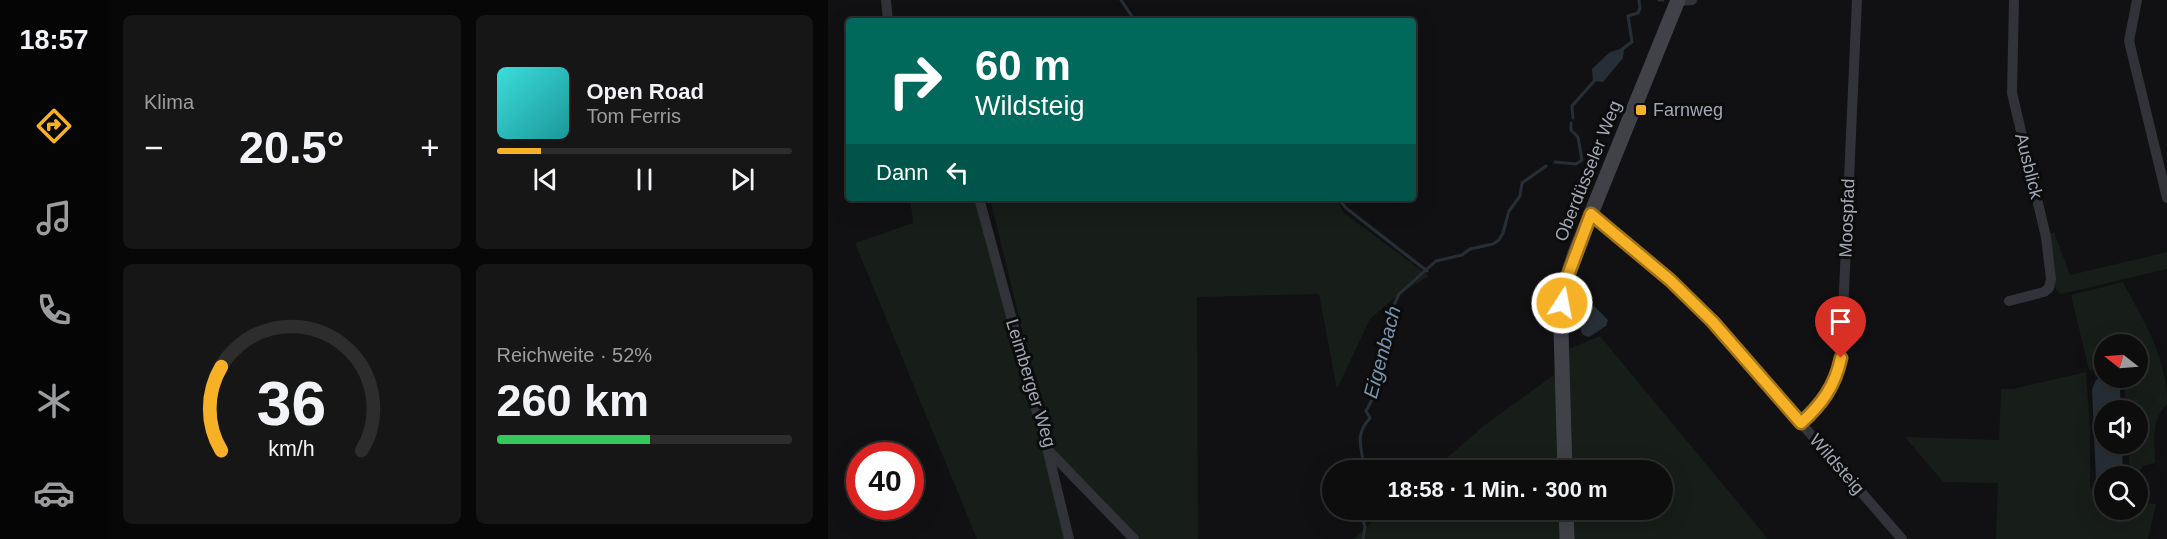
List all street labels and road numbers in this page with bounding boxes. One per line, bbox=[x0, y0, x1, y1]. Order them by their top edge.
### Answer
street label: Oberdüsseler Weg bbox=[1551, 98, 1625, 244]
street label: Ausblick bbox=[2011, 131, 2047, 202]
street label: Moospfad bbox=[1836, 178, 1858, 258]
street label: Leimberger Weg bbox=[1002, 317, 1060, 449]
street label: Wildsteig bbox=[1805, 430, 1869, 498]

